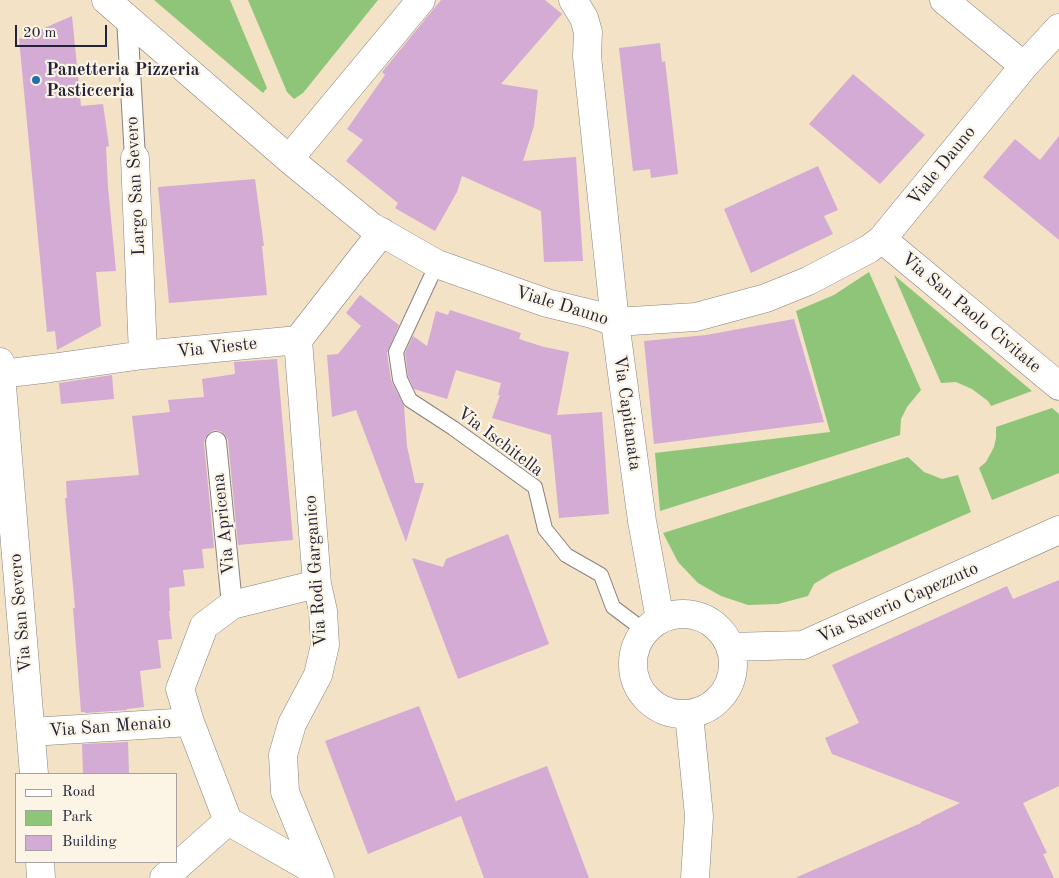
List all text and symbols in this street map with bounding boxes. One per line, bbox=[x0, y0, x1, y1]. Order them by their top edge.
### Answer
scale bar bbox=[18, 15, 110, 47]
text: 20 m bbox=[23, 26, 57, 41]
place label: Panetteria Pizzeria Pasticceria bbox=[46, 59, 200, 102]
marker: Panetteria Pizzeria Pasticceria bbox=[30, 74, 42, 86]
street label: Largo San Severo bbox=[122, 116, 150, 256]
street label: Viale Dauno bbox=[903, 122, 981, 210]
street label: Via San Paolo Civitate bbox=[897, 248, 1045, 378]
street label: Viale Dauno bbox=[513, 282, 611, 330]
street label: Via Vieste bbox=[176, 333, 258, 363]
street label: Via Capitanata bbox=[608, 354, 646, 472]
street label: Via Ischitella bbox=[453, 403, 547, 481]
street label: Via Apricena bbox=[208, 472, 240, 576]
street label: Via Rodi Garganico bbox=[300, 494, 332, 648]
street label: Via San Severo bbox=[5, 553, 37, 673]
street label: Via Saverio Capezzuto bbox=[814, 558, 982, 648]
street label: Via San Menaio bbox=[48, 712, 172, 742]
legend bbox=[15, 773, 178, 863]
text: Road bbox=[62, 785, 95, 800]
text: Park bbox=[62, 810, 93, 825]
text: Building bbox=[62, 835, 117, 850]

